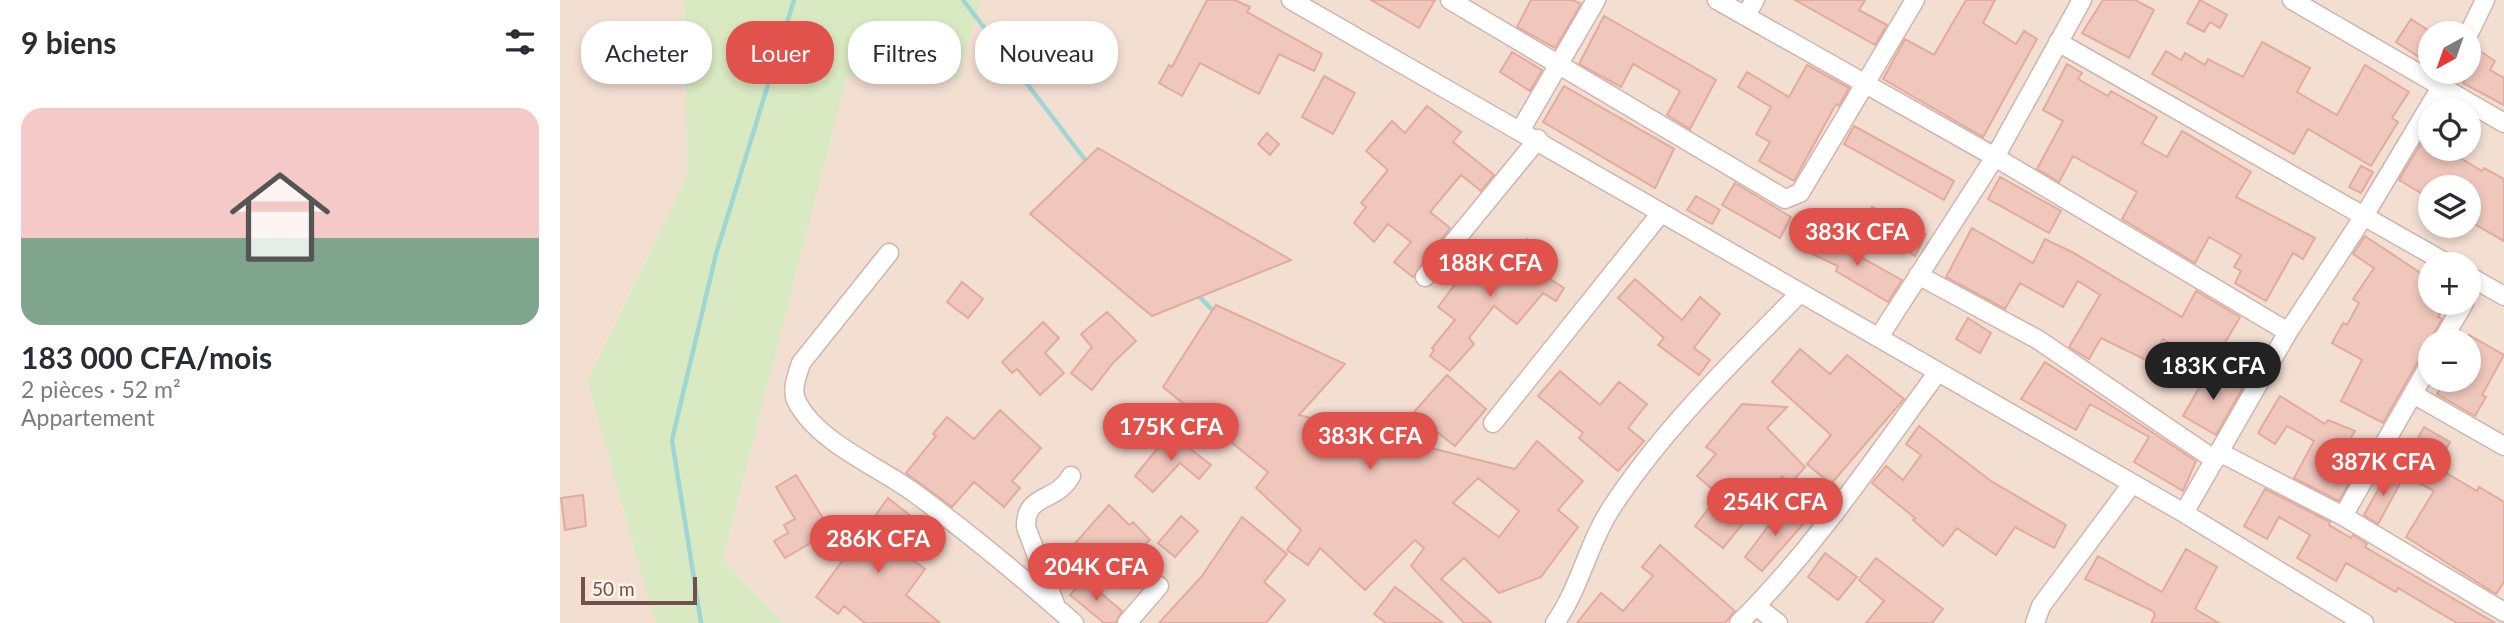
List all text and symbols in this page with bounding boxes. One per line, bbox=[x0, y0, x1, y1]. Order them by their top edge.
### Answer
chip: Acheter bbox=[581, 21, 712, 84]
chip: Louer bbox=[726, 21, 834, 84]
chip: Filtres bbox=[848, 21, 961, 84]
chip: Nouveau bbox=[975, 21, 1118, 84]
north arrow bbox=[2418, 21, 2482, 84]
map controls bbox=[2418, 21, 2481, 392]
icon: filters bbox=[501, 23, 539, 61]
text: 9 biens bbox=[21, 24, 116, 60]
button: locate bbox=[2418, 98, 2481, 161]
icon: home bbox=[217, 154, 343, 280]
button: layers bbox=[2418, 175, 2481, 238]
pin: 383K CFA bbox=[1785, 208, 1929, 268]
text: 383K CFA bbox=[1805, 217, 1909, 245]
pin: 188K CFA bbox=[1418, 240, 1562, 299]
text: 188K CFA bbox=[1438, 248, 1542, 276]
button: + bbox=[2418, 252, 2481, 315]
button: − bbox=[2418, 329, 2481, 392]
text: 183 000 CFA/mois bbox=[21, 339, 272, 375]
pin: 183K CFA bbox=[2141, 342, 2285, 402]
text: 183K CFA bbox=[2161, 351, 2265, 379]
text: 2 pièces · 52 m² bbox=[21, 375, 181, 403]
text: Appartement bbox=[21, 403, 154, 431]
pin: 175K CFA bbox=[1099, 404, 1243, 463]
text: 175K CFA bbox=[1119, 412, 1223, 440]
pin: 383K CFA bbox=[1298, 412, 1442, 472]
text: 383K CFA bbox=[1318, 421, 1422, 449]
pin: 387K CFA bbox=[2311, 438, 2455, 498]
text: 387K CFA bbox=[2331, 447, 2435, 475]
pin: 254K CFA bbox=[1703, 478, 1847, 538]
text: 254K CFA bbox=[1723, 487, 1827, 515]
pin: 286K CFA bbox=[806, 516, 950, 575]
text: 286K CFA bbox=[826, 524, 930, 552]
pin: 204K CFA bbox=[1024, 544, 1168, 603]
text: 204K CFA bbox=[1044, 552, 1148, 580]
scale bar bbox=[581, 574, 696, 606]
text: 50 m bbox=[592, 577, 635, 600]

